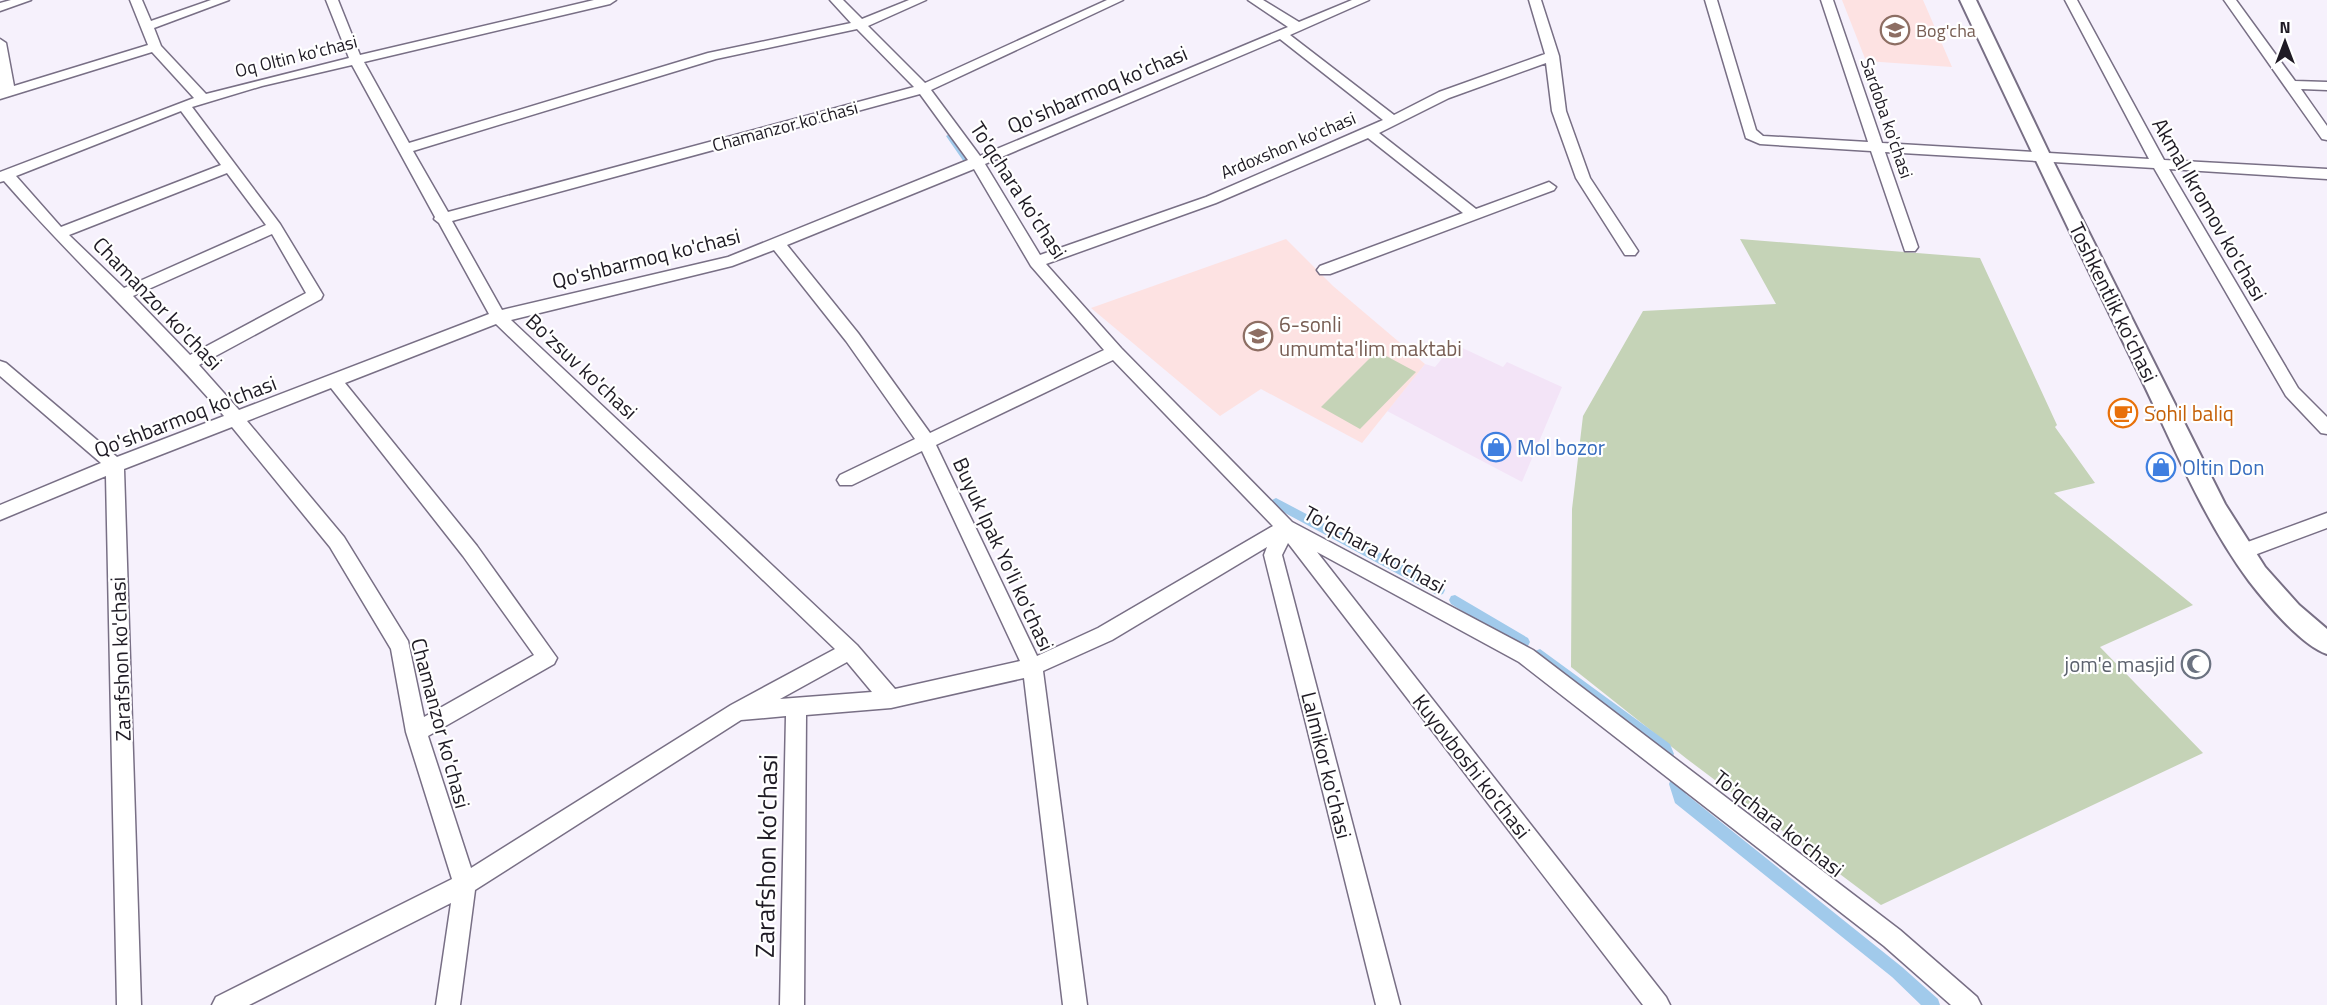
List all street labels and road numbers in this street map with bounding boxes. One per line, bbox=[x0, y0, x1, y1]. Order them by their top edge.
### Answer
street label: Oq Oltin ko'chasi bbox=[232, 28, 360, 84]
street label: Qo'shbarmoq ko'chasi bbox=[1002, 37, 1192, 141]
street label: Sardoba ko'chasi bbox=[1854, 54, 1920, 182]
street label: Chamanzor ko'chasi bbox=[709, 94, 861, 158]
street label: Ardoxshon ko'chasi bbox=[1216, 104, 1360, 186]
street label: Akmal Ikromov ko'chasi bbox=[2144, 112, 2276, 306]
street label: To'qchara ko'chasi bbox=[962, 115, 1076, 265]
street label: Toshkentlik ko'chasi bbox=[2061, 217, 2167, 387]
street label: Qo'shbarmoq ko'chasi bbox=[548, 219, 744, 297]
street label: Chamanzor ko'chasi bbox=[86, 229, 230, 377]
street label: Bo'zsuv ko'chasi bbox=[519, 305, 645, 427]
street label: Qo'shbarmoq ko'chasi bbox=[89, 366, 281, 466]
street label: Buyuk Ipak Yo'li ko'chasi bbox=[945, 452, 1063, 656]
street label: To'qchara ko'chasi bbox=[1298, 497, 1452, 601]
street label: Zarafshon ko'chasi bbox=[101, 576, 139, 742]
street label: Chamanzor ko'chasi bbox=[403, 634, 479, 812]
street label: Kuyovboshi ko'chasi bbox=[1405, 687, 1539, 845]
street label: Lalmikor ko'chasi bbox=[1293, 688, 1361, 842]
street label: Zarafshon ko'chasi bbox=[745, 754, 787, 958]
street label: To'qchara ko'chasi bbox=[1707, 762, 1851, 884]

